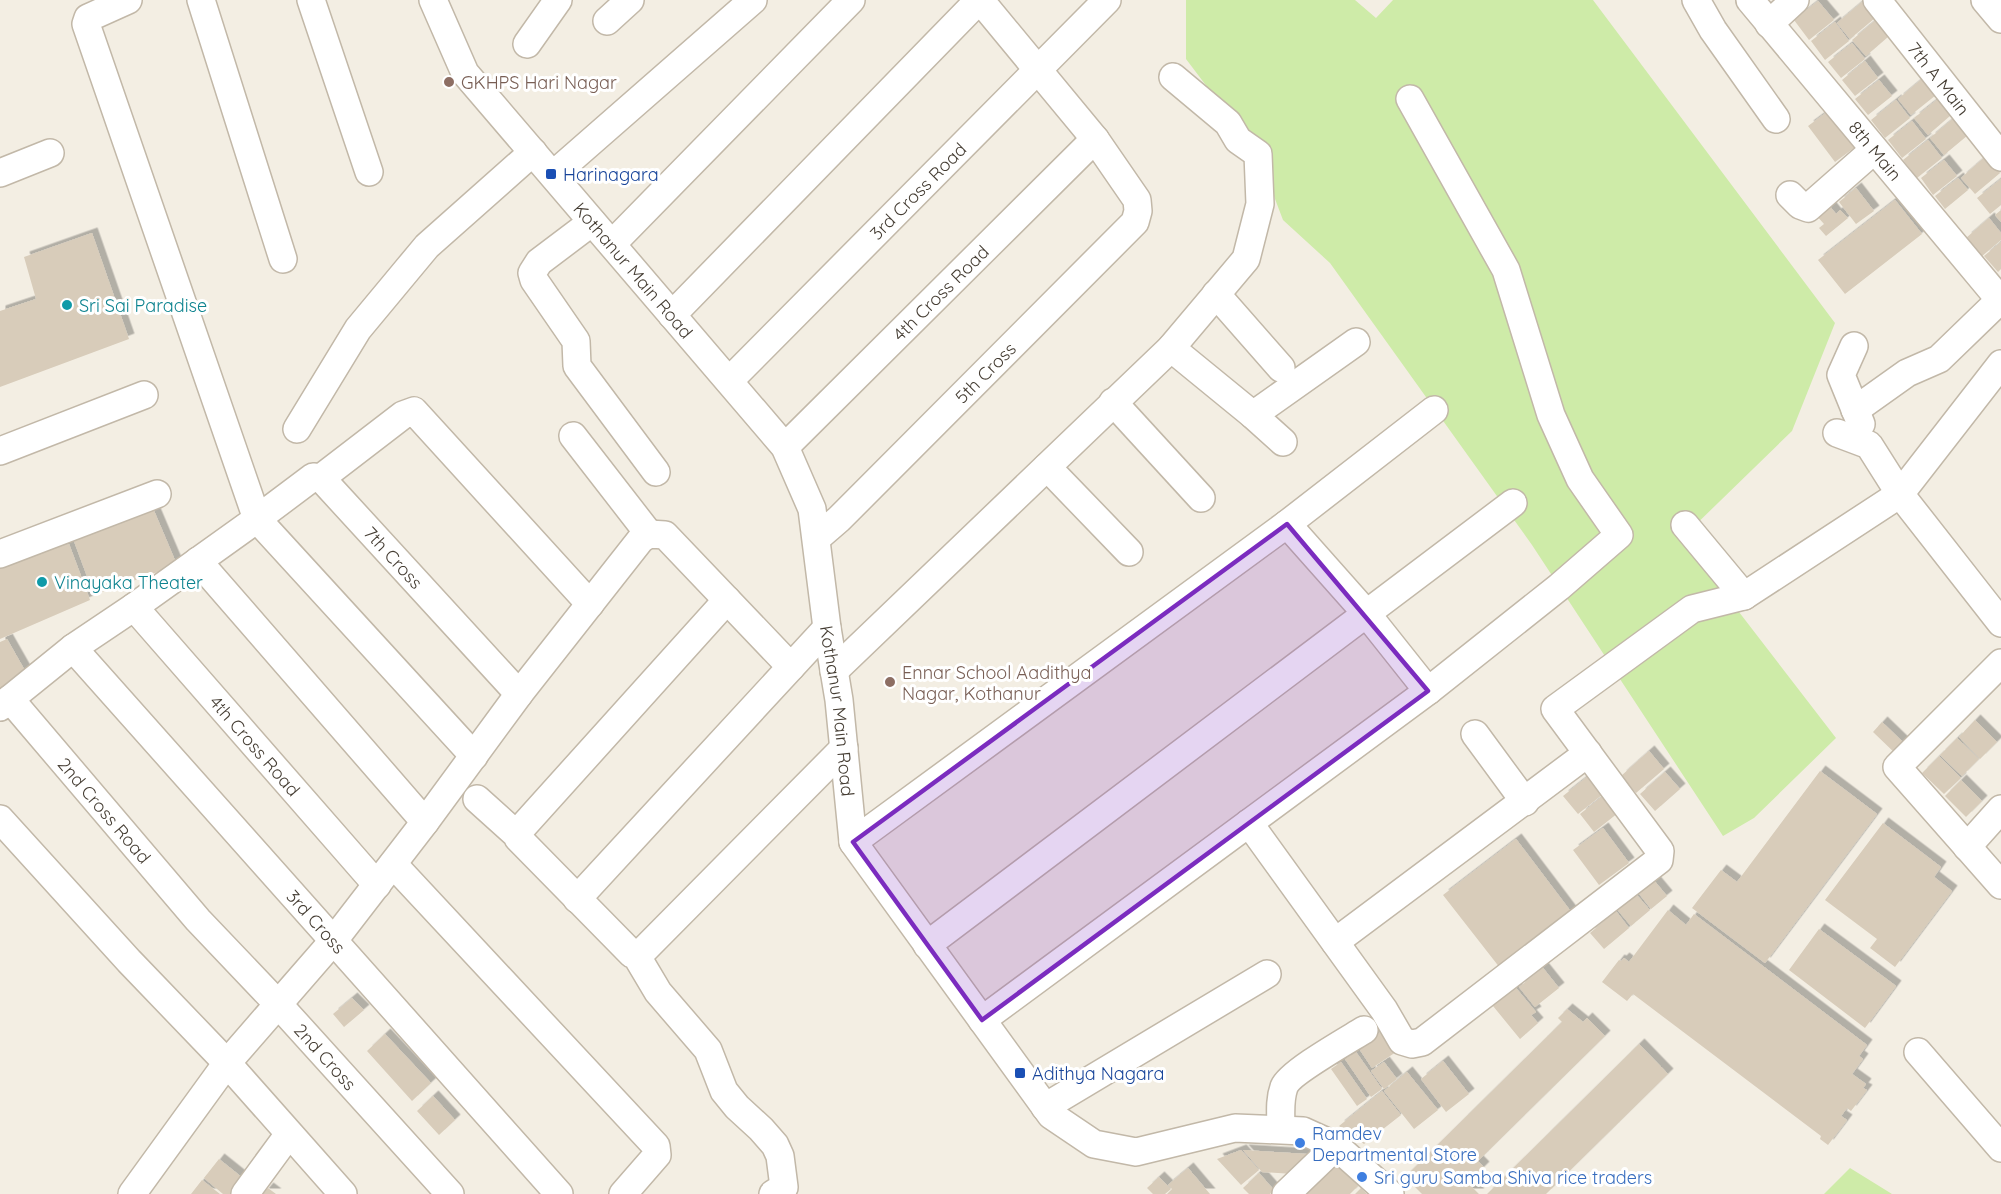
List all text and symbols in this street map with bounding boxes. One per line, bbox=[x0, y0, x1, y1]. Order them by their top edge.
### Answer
street label: 7th A Main bbox=[1903, 37, 1975, 120]
place label: GKHPS Hari Nagar bbox=[461, 71, 617, 94]
marker: GKHPS Hari Nagar bbox=[442, 75, 456, 89]
street label: 8th Main bbox=[1844, 116, 1907, 185]
street label: 3rd Cross Road bbox=[865, 137, 971, 244]
place label: Harinagara bbox=[563, 163, 659, 186]
marker: Harinagara bbox=[544, 167, 558, 181]
street label: Kothanur Main Road bbox=[569, 197, 698, 343]
street label: 4th Cross Road bbox=[887, 240, 993, 345]
place label: Sri Sai Paradise bbox=[79, 294, 207, 317]
marker: Sri Sai Paradise bbox=[60, 298, 74, 312]
street label: 5th Cross bbox=[950, 337, 1020, 408]
street label: 7th Cross bbox=[359, 521, 428, 593]
place label: Vinayaka Theater bbox=[54, 571, 203, 594]
marker: Vinayaka Theater bbox=[35, 575, 49, 589]
street label: Kothanur Main Road bbox=[815, 624, 860, 797]
place label: Ennar School Aadithya Nagar, Kothanur bbox=[902, 661, 1091, 705]
marker: Ennar School Aadithya Nagar, Kothanur bbox=[883, 675, 897, 689]
street label: 4th Cross Road bbox=[205, 690, 305, 801]
street label: 2nd Cross Road bbox=[53, 753, 156, 868]
street label: 3rd Cross bbox=[282, 885, 351, 958]
street label: 2nd Cross bbox=[289, 1018, 362, 1095]
place label: Adithya Nagara bbox=[1032, 1062, 1164, 1085]
marker: Adithya Nagara bbox=[1013, 1066, 1027, 1080]
place label: Ramdev Departmental Store bbox=[1312, 1122, 1477, 1166]
marker: Ramdev Departmental Store bbox=[1293, 1136, 1307, 1150]
place label: Sri guru Samba Shiva rice traders bbox=[1374, 1166, 1652, 1189]
marker: Sri guru Samba Shiva rice traders bbox=[1355, 1170, 1369, 1184]

